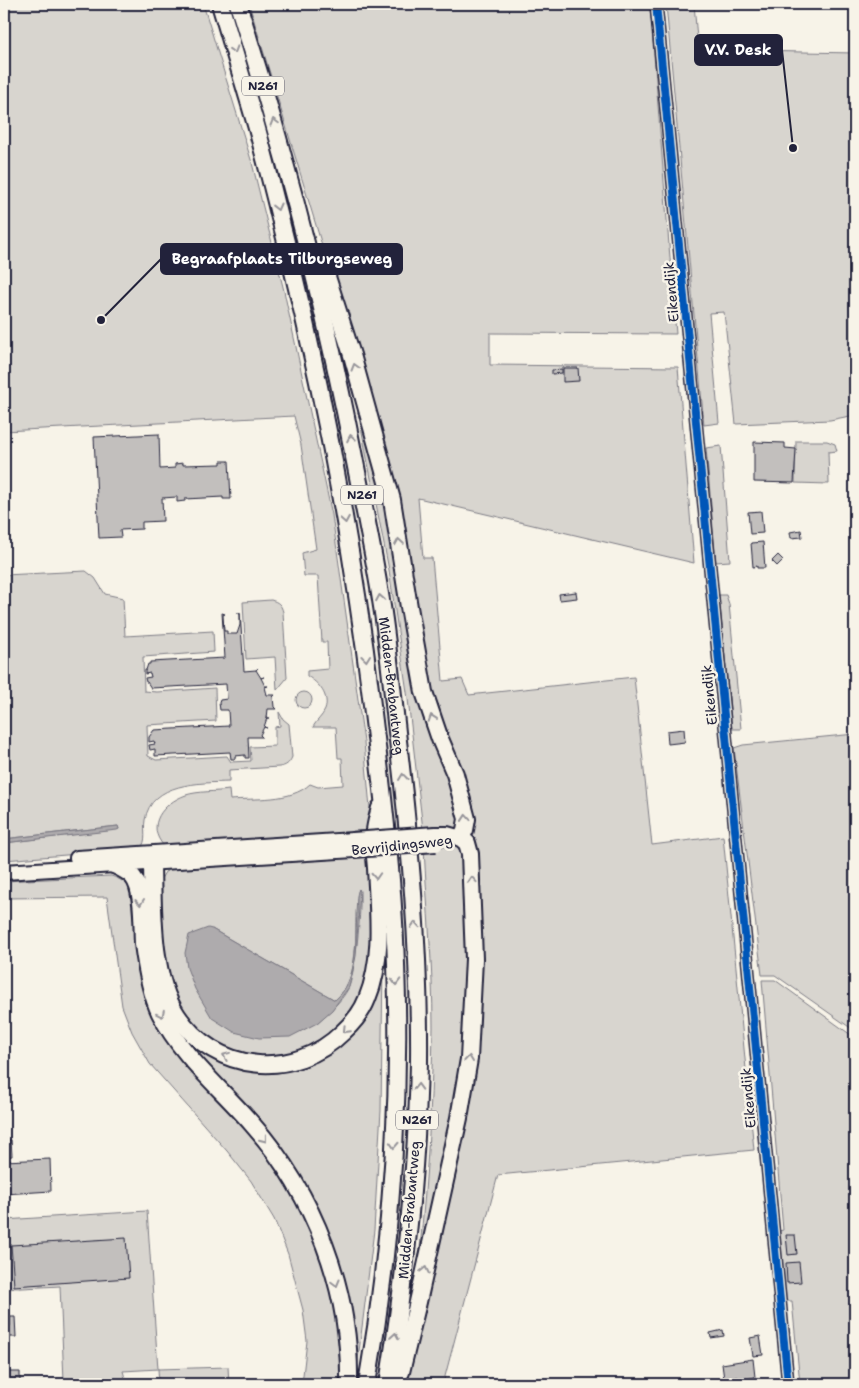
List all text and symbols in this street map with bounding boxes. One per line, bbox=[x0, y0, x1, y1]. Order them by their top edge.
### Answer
callout: V.V. Desk bbox=[695, 35, 782, 65]
text: V.V. Desk bbox=[704, 40, 772, 60]
one-way arrow bbox=[228, 46, 238, 54]
road number: N261 bbox=[242, 76, 284, 95]
one-way arrow bbox=[269, 118, 280, 127]
one-way arrow bbox=[271, 203, 282, 212]
callout: Begraafplaats Tilburgseweg bbox=[161, 244, 402, 274]
text: Begraafplaats Tilburgseweg bbox=[172, 249, 393, 269]
street label: Eikendijk bbox=[659, 261, 683, 323]
one-way arrow bbox=[351, 364, 361, 372]
one-way arrow bbox=[346, 434, 356, 443]
road number: N261 bbox=[341, 486, 383, 504]
one-way arrow bbox=[339, 515, 349, 524]
one-way arrow bbox=[394, 537, 404, 546]
one-way arrow bbox=[376, 594, 386, 603]
street label: Midden-Brabantweg bbox=[375, 616, 409, 756]
one-way arrow bbox=[360, 654, 371, 662]
street label: Eikendijk bbox=[697, 664, 721, 726]
one-way arrow bbox=[428, 715, 438, 723]
one-way arrow bbox=[398, 772, 409, 780]
one-way arrow bbox=[460, 813, 471, 821]
street label: Bevrijdingsweg bbox=[351, 831, 453, 859]
one-way arrow bbox=[371, 872, 382, 880]
one-way arrow bbox=[466, 875, 477, 883]
one-way arrow bbox=[134, 898, 145, 906]
one-way arrow bbox=[410, 921, 421, 929]
one-way arrow bbox=[391, 978, 401, 986]
one-way arrow bbox=[155, 1009, 166, 1018]
one-way arrow bbox=[342, 1024, 351, 1033]
one-way arrow bbox=[222, 1052, 231, 1062]
one-way arrow bbox=[463, 1055, 474, 1063]
street label: Eikendijk bbox=[736, 1067, 760, 1129]
one-way arrow bbox=[413, 1083, 423, 1091]
road number: N261 bbox=[396, 1110, 438, 1130]
one-way arrow bbox=[259, 1133, 267, 1142]
street label: Midden-Brabantweg bbox=[394, 1140, 424, 1280]
one-way arrow bbox=[388, 1141, 399, 1149]
one-way arrow bbox=[419, 1265, 430, 1274]
one-way arrow bbox=[330, 1279, 341, 1288]
one-way arrow bbox=[390, 1332, 400, 1340]

